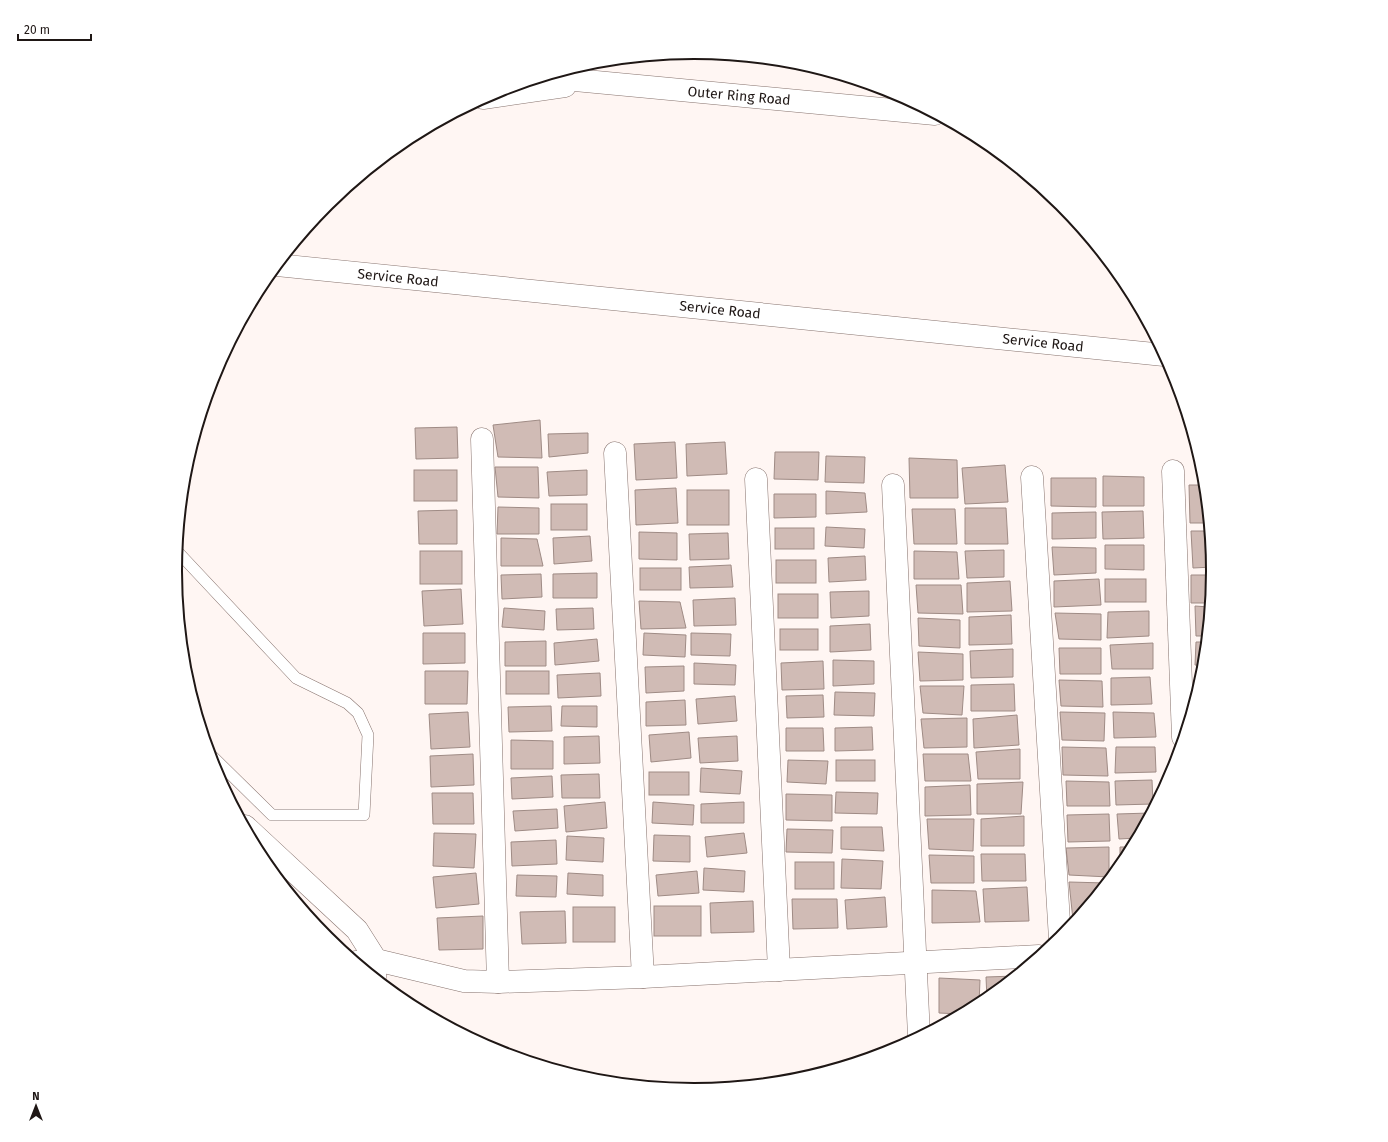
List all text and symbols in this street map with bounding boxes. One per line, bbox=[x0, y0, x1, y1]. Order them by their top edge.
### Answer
scale bar bbox=[18, 16, 91, 42]
text: 20 m bbox=[24, 23, 50, 37]
street label: Outer Ring Road bbox=[687, 83, 791, 109]
street label: Service Road bbox=[357, 265, 439, 291]
street label: Service Road bbox=[679, 297, 761, 323]
street label: Service Road bbox=[1002, 330, 1084, 356]
north arrow bbox=[16, 1086, 56, 1126]
text: N bbox=[32, 1090, 40, 1103]

